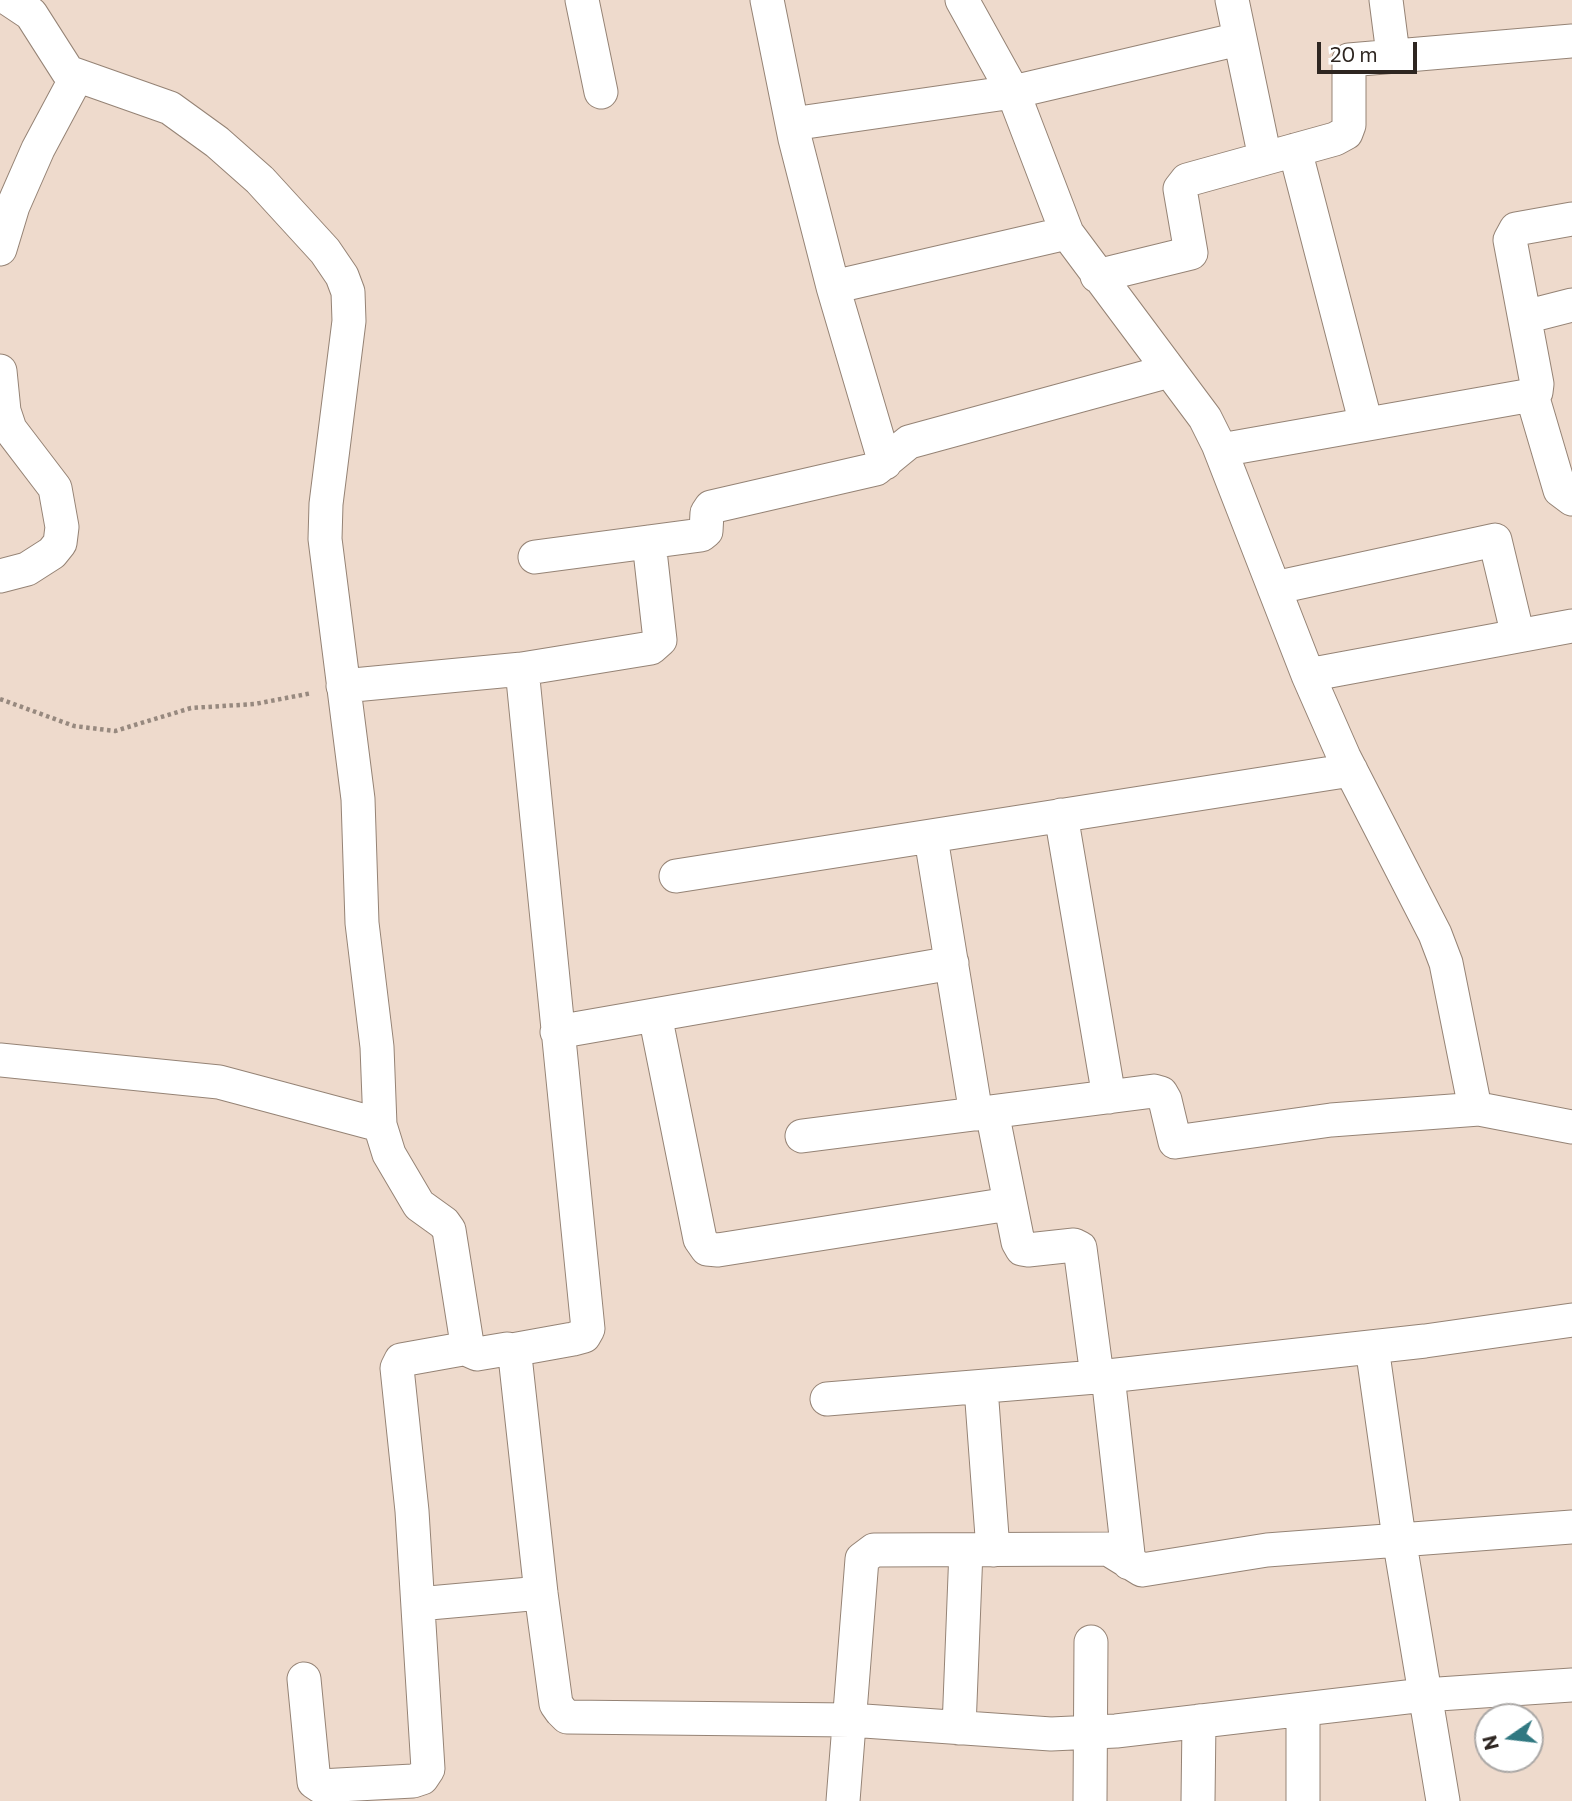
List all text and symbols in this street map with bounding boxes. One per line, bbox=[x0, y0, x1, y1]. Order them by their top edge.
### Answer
scale bar bbox=[1320, 28, 1420, 72]
text: 20 m bbox=[1330, 41, 1378, 66]
north arrow bbox=[1474, 1703, 1544, 1773]
text: N bbox=[1477, 1733, 1503, 1752]

